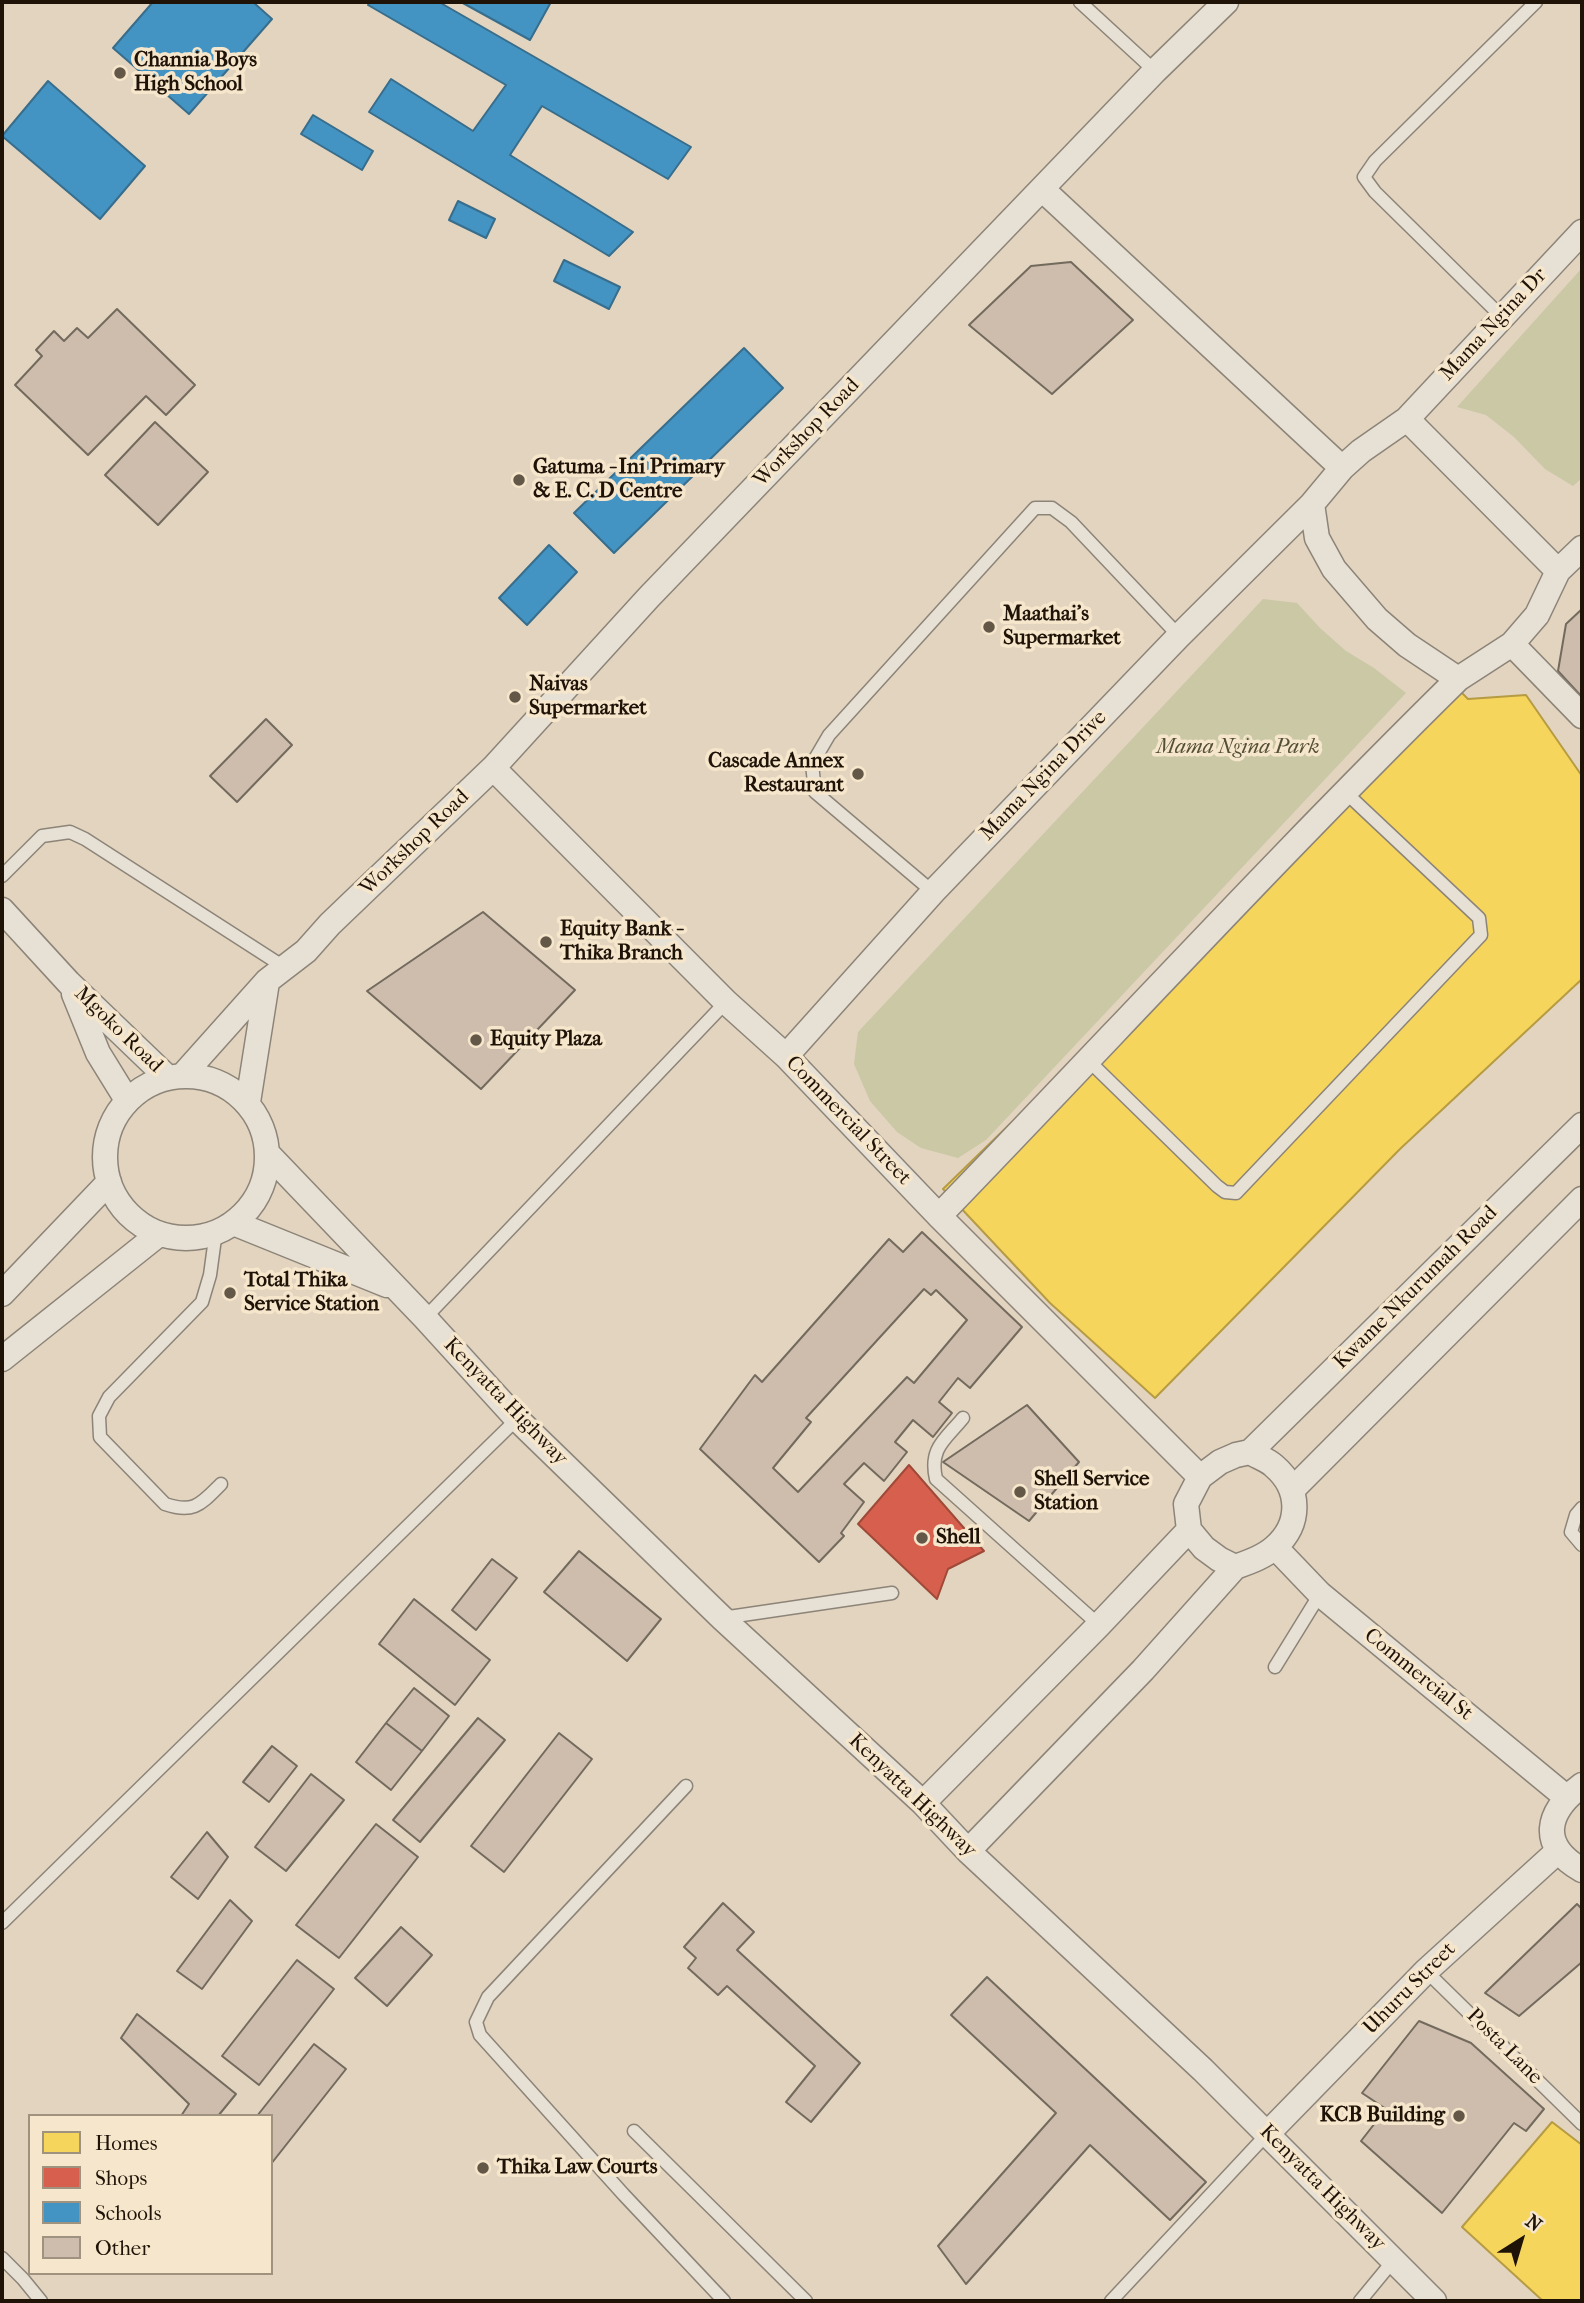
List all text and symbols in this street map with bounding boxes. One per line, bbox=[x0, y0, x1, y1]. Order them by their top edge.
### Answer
place label: Channia Boys High School bbox=[134, 48, 257, 98]
marker: Channia Boys High School bbox=[112, 65, 128, 81]
street label: Mama Ngina Dr bbox=[1435, 263, 1553, 387]
street label: Workshop Road bbox=[749, 373, 865, 493]
place label: Gatuma - Ini Primary & E. C. D Centre bbox=[533, 455, 725, 505]
marker: Gatuma - Ini Primary & E. C. D Centre bbox=[511, 472, 527, 488]
place label: Maathai's Supermarket bbox=[1003, 602, 1121, 652]
marker: Maathai's Supermarket bbox=[981, 619, 997, 635]
place label: Naivas Supermarket bbox=[529, 672, 647, 722]
marker: Naivas Supermarket bbox=[507, 689, 523, 705]
street label: Mama Ngina Drive bbox=[975, 706, 1113, 846]
park label: Mama Ngina Park bbox=[1157, 735, 1319, 761]
place label: Cascade Annex Restaurant bbox=[708, 749, 844, 799]
marker: Cascade Annex Restaurant bbox=[850, 766, 866, 782]
street label: Workshop Road bbox=[355, 785, 475, 901]
place label: Equity Bank - Thika Branch bbox=[560, 917, 683, 967]
marker: Equity Bank - Thika Branch bbox=[538, 934, 554, 950]
street label: Mgoko Road bbox=[69, 982, 167, 1078]
place label: Equity Plaza bbox=[490, 1027, 602, 1053]
marker: Equity Plaza bbox=[468, 1032, 484, 1048]
street label: Commercial Street bbox=[780, 1051, 916, 1191]
street label: Kwame Nkurumah Road bbox=[1329, 1201, 1503, 1375]
place label: Total Thika Service Station bbox=[244, 1268, 379, 1318]
marker: Total Thika Service Station bbox=[222, 1285, 238, 1301]
street label: Kenyatta Highway bbox=[438, 1333, 572, 1471]
place label: Shell Service Station bbox=[1034, 1467, 1149, 1517]
marker: Shell Service Station bbox=[1012, 1484, 1028, 1500]
place label: Shell bbox=[936, 1525, 980, 1551]
marker: Shell bbox=[914, 1530, 930, 1546]
street label: Commercial St bbox=[1359, 1623, 1477, 1727]
street label: Kenyatta Highway bbox=[843, 1729, 981, 1863]
street label: Uhuru Street bbox=[1358, 1937, 1462, 2041]
street label: Posta Lane bbox=[1461, 2004, 1547, 2090]
place label: KCB Building bbox=[1320, 2103, 1445, 2129]
marker: KCB Building bbox=[1451, 2108, 1467, 2124]
legend bbox=[28, 2114, 273, 2275]
street label: Kenyatta Highway bbox=[1254, 2120, 1390, 2256]
text: Homes bbox=[95, 2131, 157, 2155]
place label: Thika Law Courts bbox=[497, 2155, 658, 2181]
marker: Thika Law Courts bbox=[475, 2160, 491, 2176]
text: Shops bbox=[95, 2166, 147, 2190]
text: Schools bbox=[95, 2201, 161, 2225]
north arrow bbox=[1486, 2205, 1556, 2275]
text: N bbox=[1521, 2210, 1546, 2236]
text: Other bbox=[95, 2236, 150, 2260]

